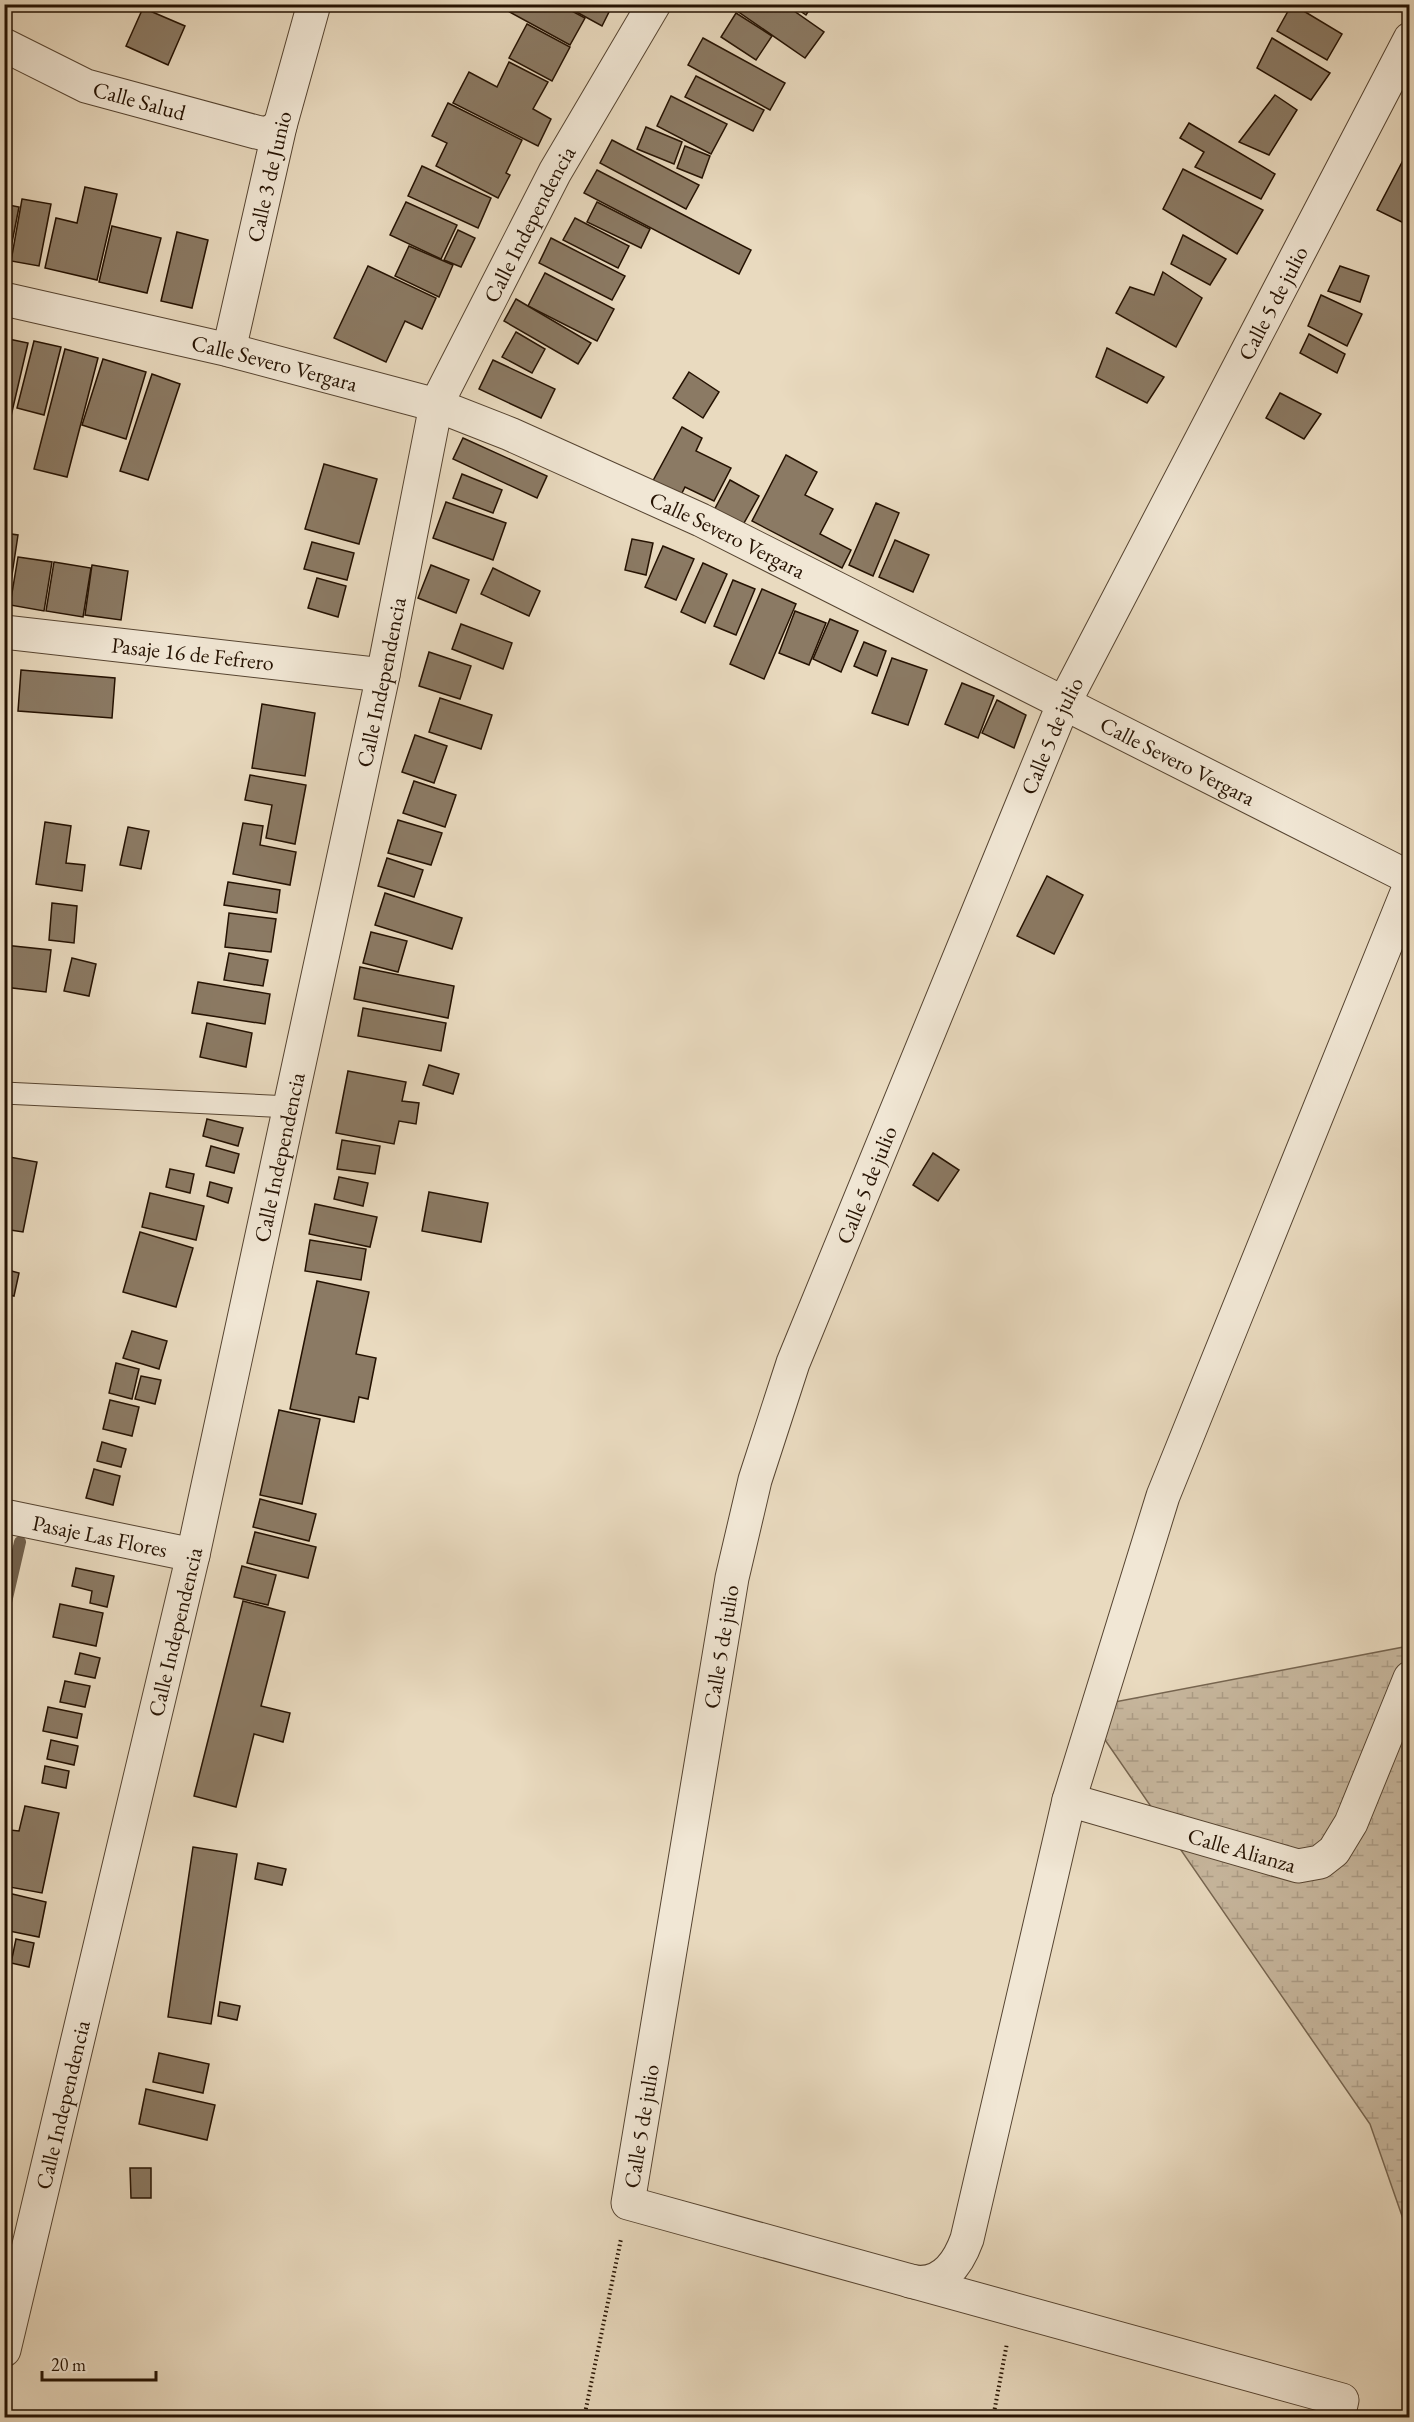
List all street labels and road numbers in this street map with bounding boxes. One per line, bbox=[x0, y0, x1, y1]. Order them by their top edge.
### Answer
street label: Calle Salud bbox=[90, 75, 190, 128]
street label: Calle 3 de Junio bbox=[240, 107, 299, 245]
street label: Calle Independencia bbox=[477, 140, 582, 308]
street label: Calle 5 de julio bbox=[1231, 241, 1315, 365]
street label: Calle Severo Vergara bbox=[189, 328, 361, 399]
street label: Calle Severo Vergara bbox=[645, 485, 810, 585]
street label: Calle Independencia bbox=[349, 595, 413, 770]
street label: Pasaje 16 de Fefrero bbox=[110, 630, 276, 678]
street label: Calle 5 de julio bbox=[1014, 672, 1090, 799]
street label: Calle Severo Vergara bbox=[1095, 710, 1260, 813]
street label: Calle Independencia bbox=[247, 1070, 312, 1245]
street label: Calle 5 de julio bbox=[829, 1121, 904, 1248]
street label: Pasaje Las Flores bbox=[30, 1508, 170, 1564]
street label: Calle Independencia bbox=[141, 1545, 209, 1720]
street label: Calle 5 de julio bbox=[696, 1583, 746, 1711]
street label: Calle Alianza bbox=[1184, 1821, 1300, 1880]
street label: Calle Independencia bbox=[29, 2017, 97, 2192]
street label: Calle 5 de julio bbox=[617, 2062, 666, 2190]

